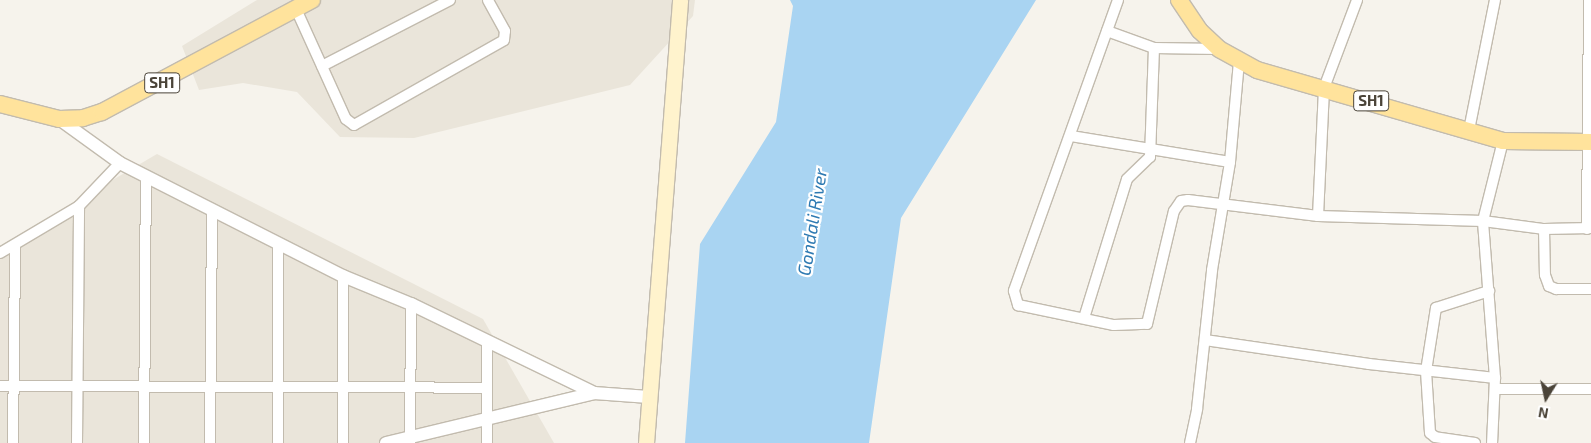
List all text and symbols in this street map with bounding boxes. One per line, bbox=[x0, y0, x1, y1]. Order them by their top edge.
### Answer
road number: SH1 bbox=[143, 70, 181, 96]
road number: SH1 bbox=[1352, 88, 1390, 114]
water label: Gondali River bbox=[793, 167, 831, 277]
north arrow bbox=[1521, 373, 1571, 423]
text: N bbox=[1537, 404, 1550, 423]

